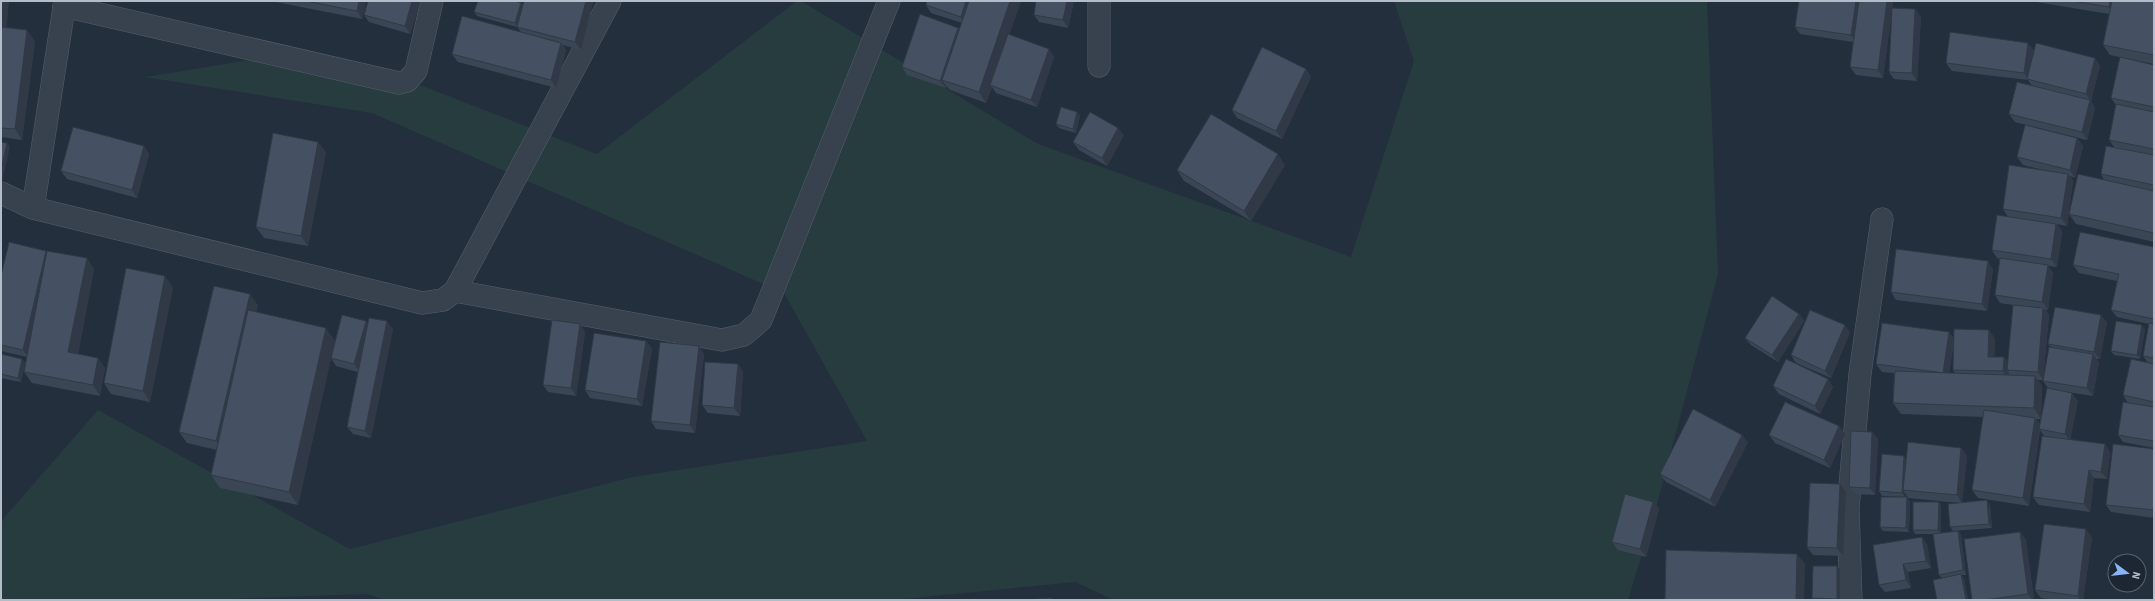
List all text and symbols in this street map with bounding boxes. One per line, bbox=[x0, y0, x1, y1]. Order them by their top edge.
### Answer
north arrow bbox=[2107, 553, 2147, 593]
text: N bbox=[2128, 570, 2144, 581]

